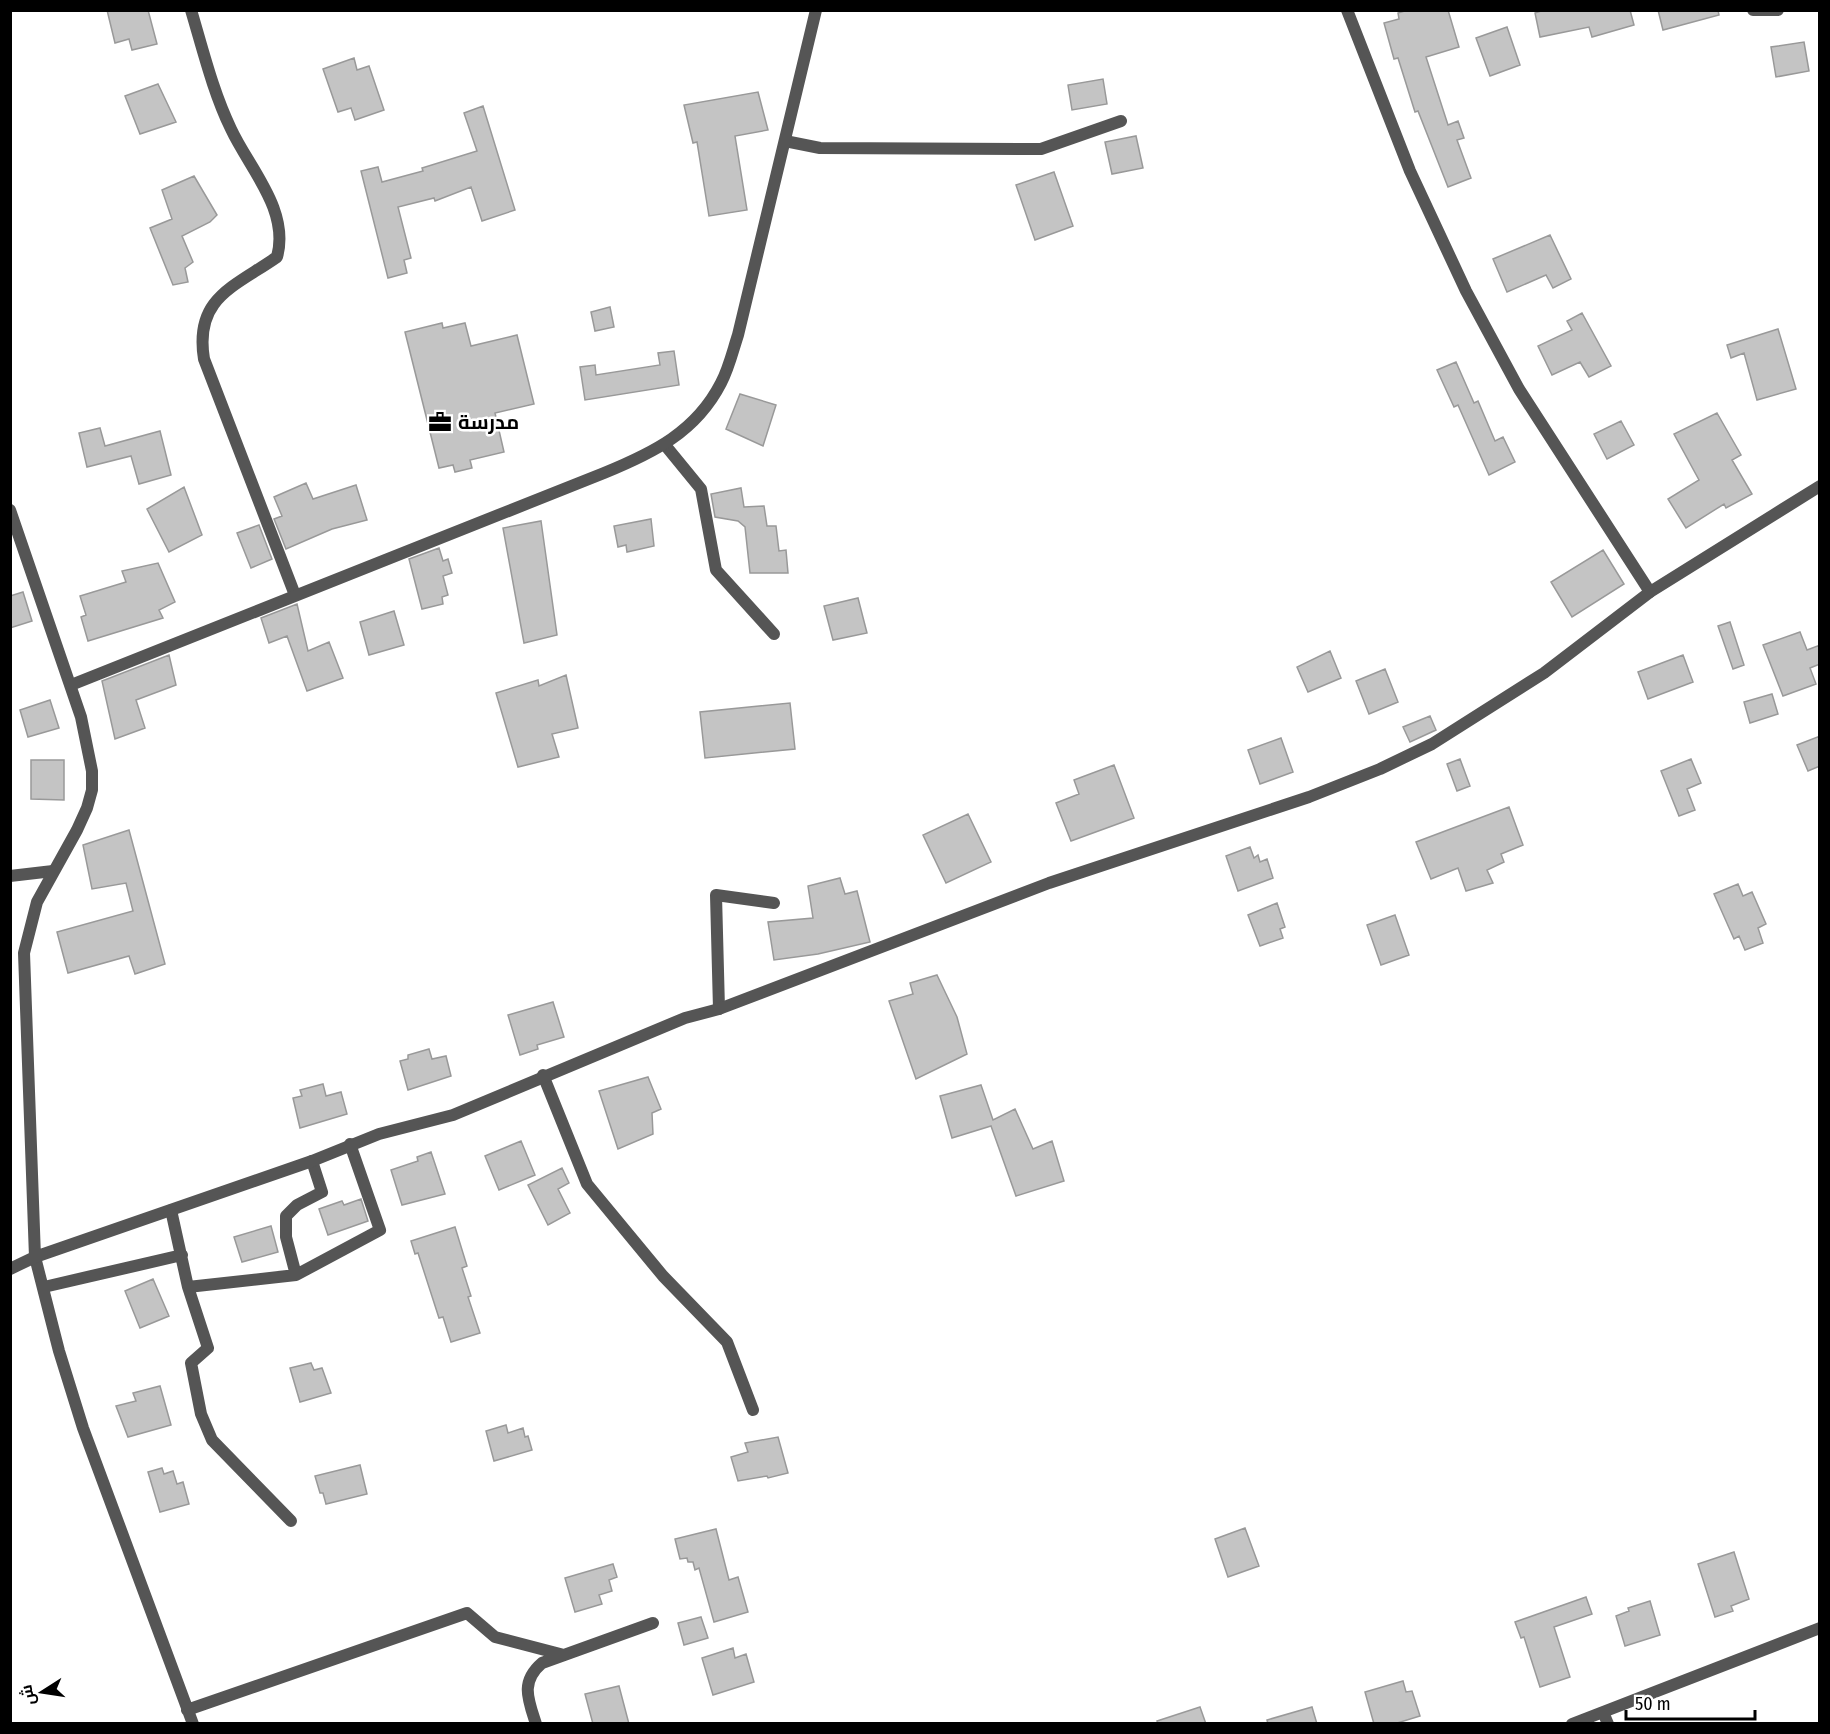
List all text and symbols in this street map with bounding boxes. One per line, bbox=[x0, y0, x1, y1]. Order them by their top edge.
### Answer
office icon: مدرسة bbox=[427, 409, 453, 435]
place label: مدرسة bbox=[458, 410, 519, 434]
north arrow bbox=[12, 1662, 72, 1722]
text: ش bbox=[16, 1683, 39, 1707]
scale bar bbox=[1626, 1683, 1755, 1721]
text: 50 m bbox=[1635, 1693, 1671, 1715]

